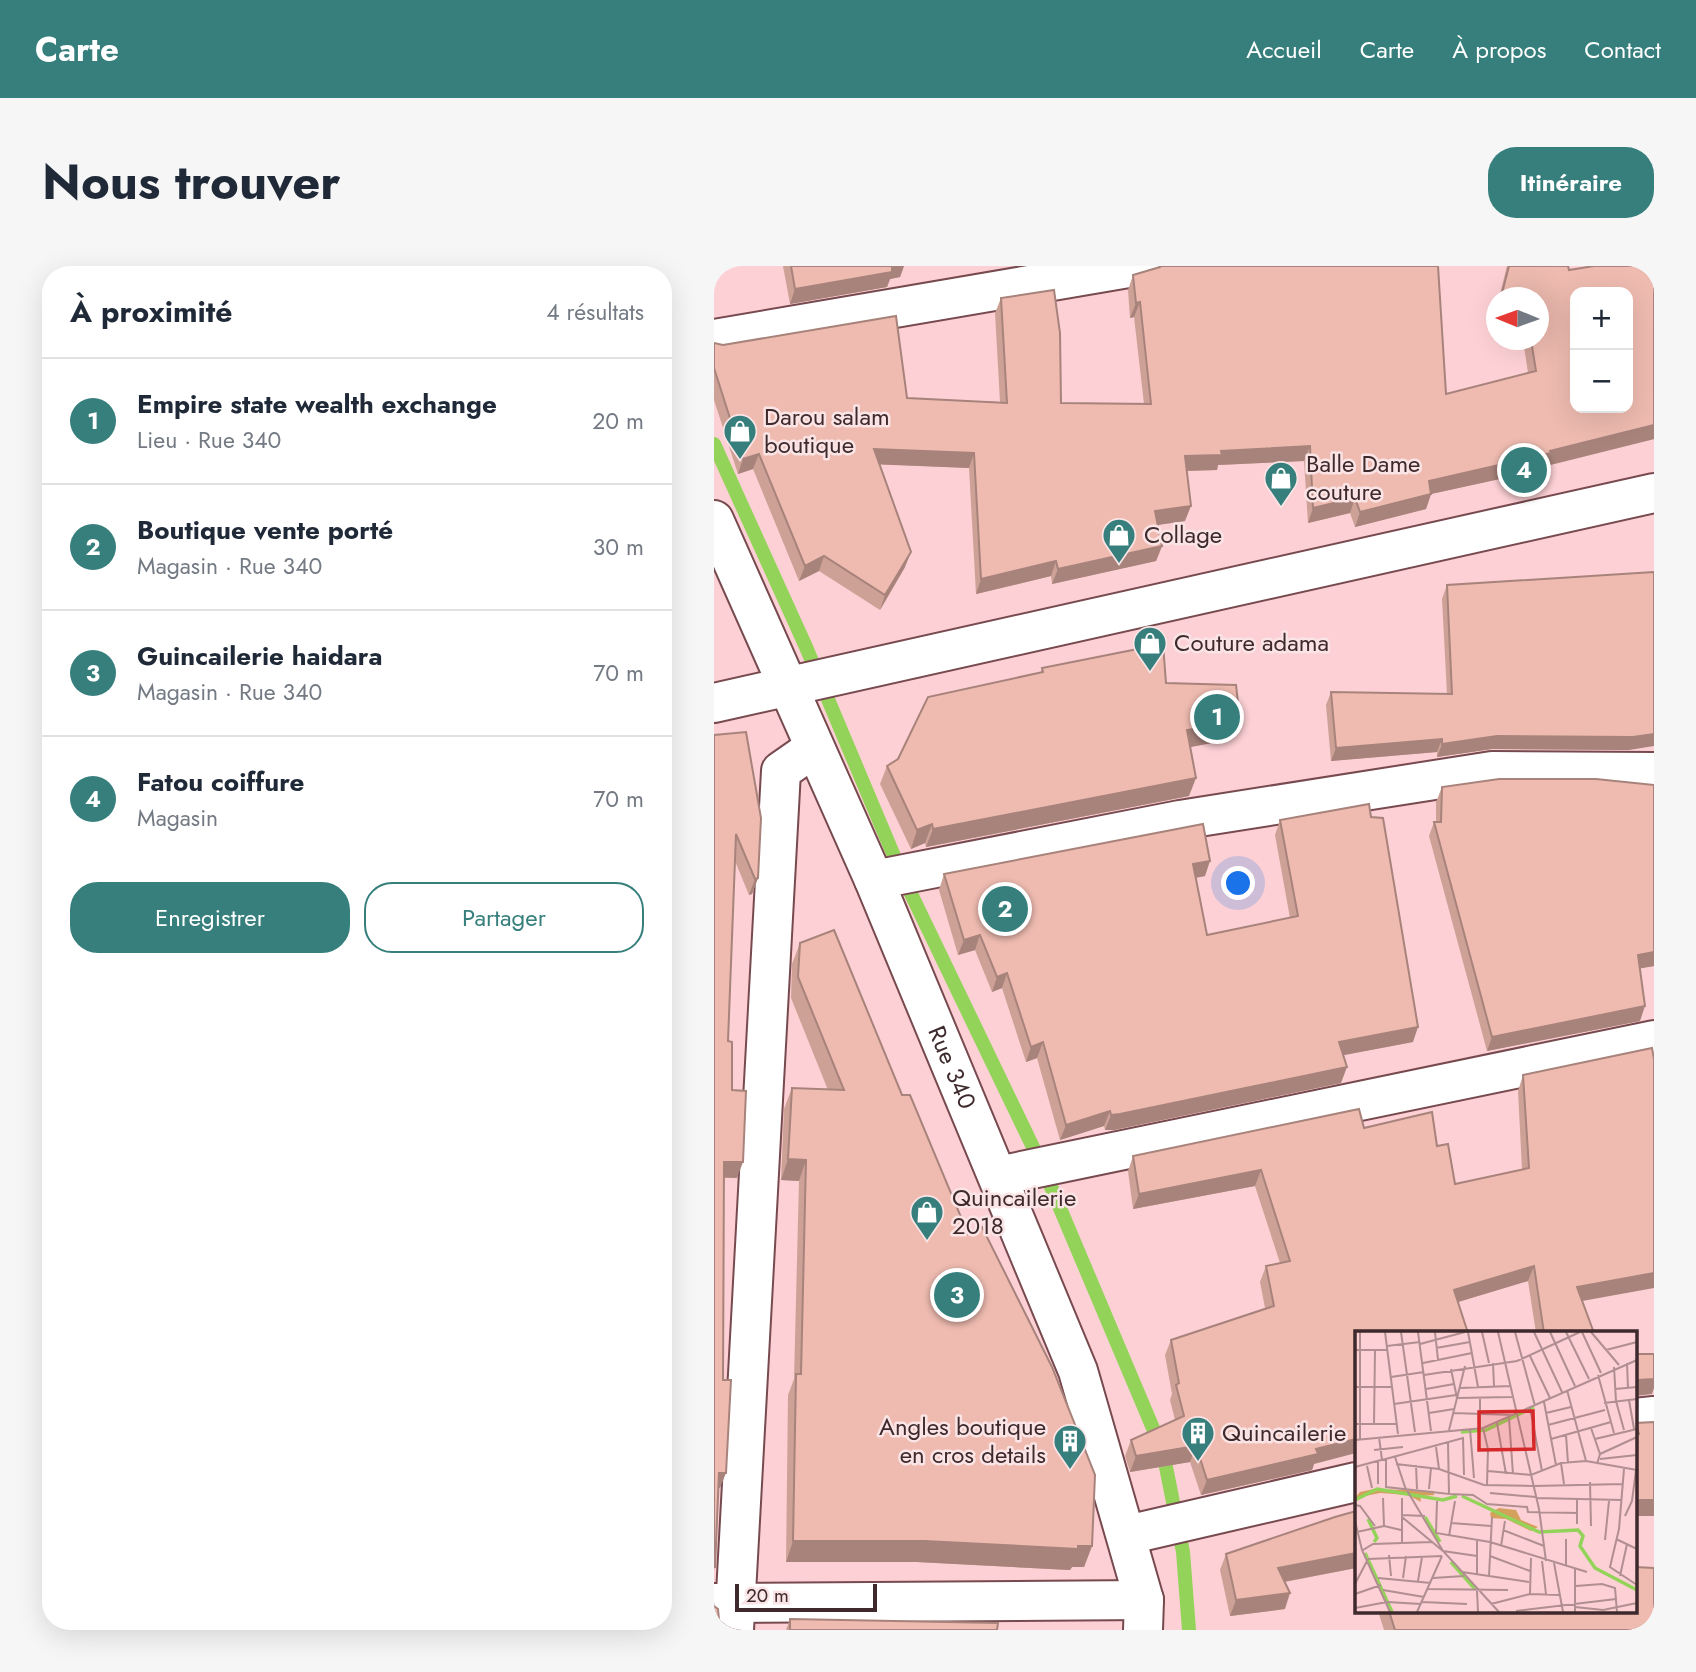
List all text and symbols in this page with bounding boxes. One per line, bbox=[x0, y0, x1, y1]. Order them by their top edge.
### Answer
text: Carte bbox=[35, 26, 119, 73]
text: Accueil bbox=[1246, 32, 1322, 67]
text: Carte bbox=[1360, 32, 1414, 67]
text: À propos bbox=[1452, 32, 1546, 67]
text: Contact bbox=[1584, 32, 1661, 67]
text: Nous trouver bbox=[42, 147, 340, 217]
button: Itinéraire bbox=[1488, 147, 1654, 218]
north arrow bbox=[1486, 287, 1549, 350]
map controls bbox=[1570, 287, 1633, 413]
button: + bbox=[1570, 287, 1633, 350]
text: À proximité bbox=[70, 290, 233, 333]
text: 4 résultats bbox=[546, 295, 644, 329]
button: − bbox=[1570, 350, 1633, 413]
text: Empire state wealth exchange bbox=[137, 385, 497, 423]
place label: Darou salam boutique bbox=[764, 399, 890, 462]
text: 1 bbox=[87, 404, 99, 438]
text: 20 m bbox=[592, 404, 644, 438]
shop icon: Darou salam boutique bbox=[721, 412, 759, 461]
text: Lieu · Rue 340 bbox=[137, 423, 281, 457]
pin: 4 bbox=[1501, 444, 1547, 496]
place label: Balle Dame couture bbox=[1306, 446, 1420, 509]
shop icon: Balle Dame couture bbox=[1262, 459, 1300, 508]
text: Boutique vente porté bbox=[137, 511, 393, 549]
shop icon: Collage bbox=[1100, 516, 1138, 565]
place label: Collage bbox=[1144, 517, 1222, 552]
text: 2 bbox=[85, 530, 101, 564]
text: 30 m bbox=[593, 530, 644, 564]
text: Magasin · Rue 340 bbox=[137, 549, 322, 583]
shop icon: Couture adama bbox=[1131, 624, 1169, 673]
place label: Couture adama bbox=[1174, 625, 1329, 660]
text: Guincailerie haidara bbox=[137, 637, 383, 675]
text: 3 bbox=[86, 656, 100, 690]
text: 70 m bbox=[593, 656, 644, 690]
text: Magasin · Rue 340 bbox=[137, 675, 322, 709]
pin: 1 bbox=[1194, 691, 1240, 743]
text: Fatou coiffure bbox=[137, 763, 304, 801]
text: 4 bbox=[85, 782, 101, 816]
text: 70 m bbox=[593, 782, 644, 816]
text: Magasin bbox=[137, 801, 218, 835]
your location bbox=[1221, 866, 1255, 900]
button: Enregistrer bbox=[70, 882, 350, 953]
button: Partager bbox=[364, 882, 644, 953]
pin: 2 bbox=[982, 883, 1028, 935]
street label: Rue 340 bbox=[919, 1020, 985, 1114]
place label: Quincailerie 2018 bbox=[952, 1180, 1076, 1243]
shop icon: Quincailerie 2018 bbox=[908, 1193, 946, 1242]
pin: 3 bbox=[934, 1269, 980, 1321]
inset map bbox=[1355, 1331, 1636, 1612]
place label: Angles boutique en cros details bbox=[879, 1409, 1046, 1472]
building icon: Quincailerie bbox=[1179, 1414, 1217, 1463]
place label: Quincailerie bbox=[1222, 1415, 1346, 1450]
building icon: Angles boutique en cros details bbox=[1051, 1422, 1089, 1471]
scale bar bbox=[735, 1581, 877, 1613]
text: 20 m bbox=[746, 1582, 789, 1609]

